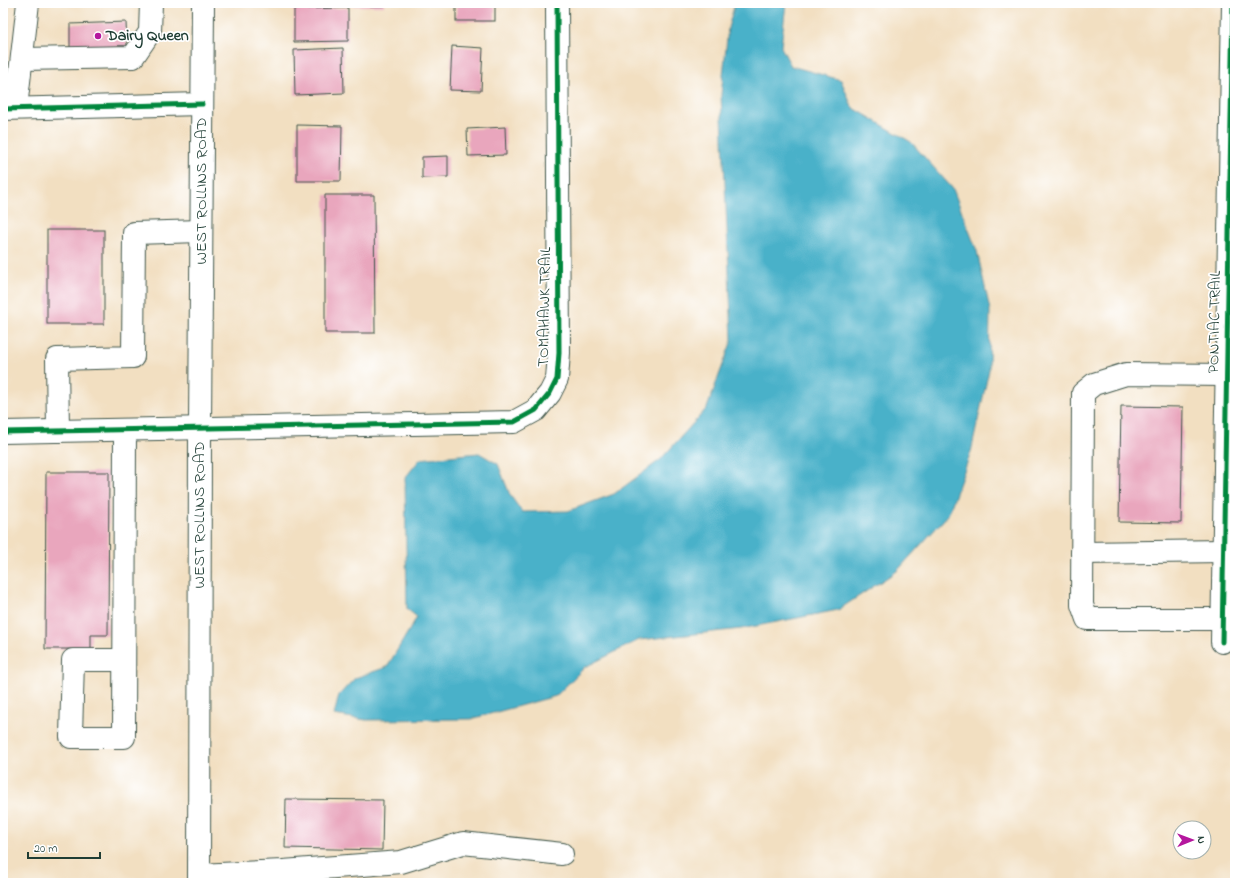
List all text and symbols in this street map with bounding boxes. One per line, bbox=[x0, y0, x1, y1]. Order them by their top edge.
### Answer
place label: Dairy Queen bbox=[105, 24, 189, 49]
marker: Dairy Queen bbox=[93, 31, 103, 41]
street label: WEST ROLLINS ROAD bbox=[190, 118, 214, 264]
street label: TOMAHAWK TRAIL bbox=[532, 247, 558, 367]
street label: PONTIAC TRAIL bbox=[1202, 270, 1228, 374]
street label: WEST ROLLINS ROAD bbox=[188, 442, 212, 588]
north arrow bbox=[1172, 820, 1212, 860]
scale bar bbox=[28, 834, 100, 860]
text: N bbox=[1193, 836, 1209, 844]
text: 20 m bbox=[34, 840, 57, 858]

